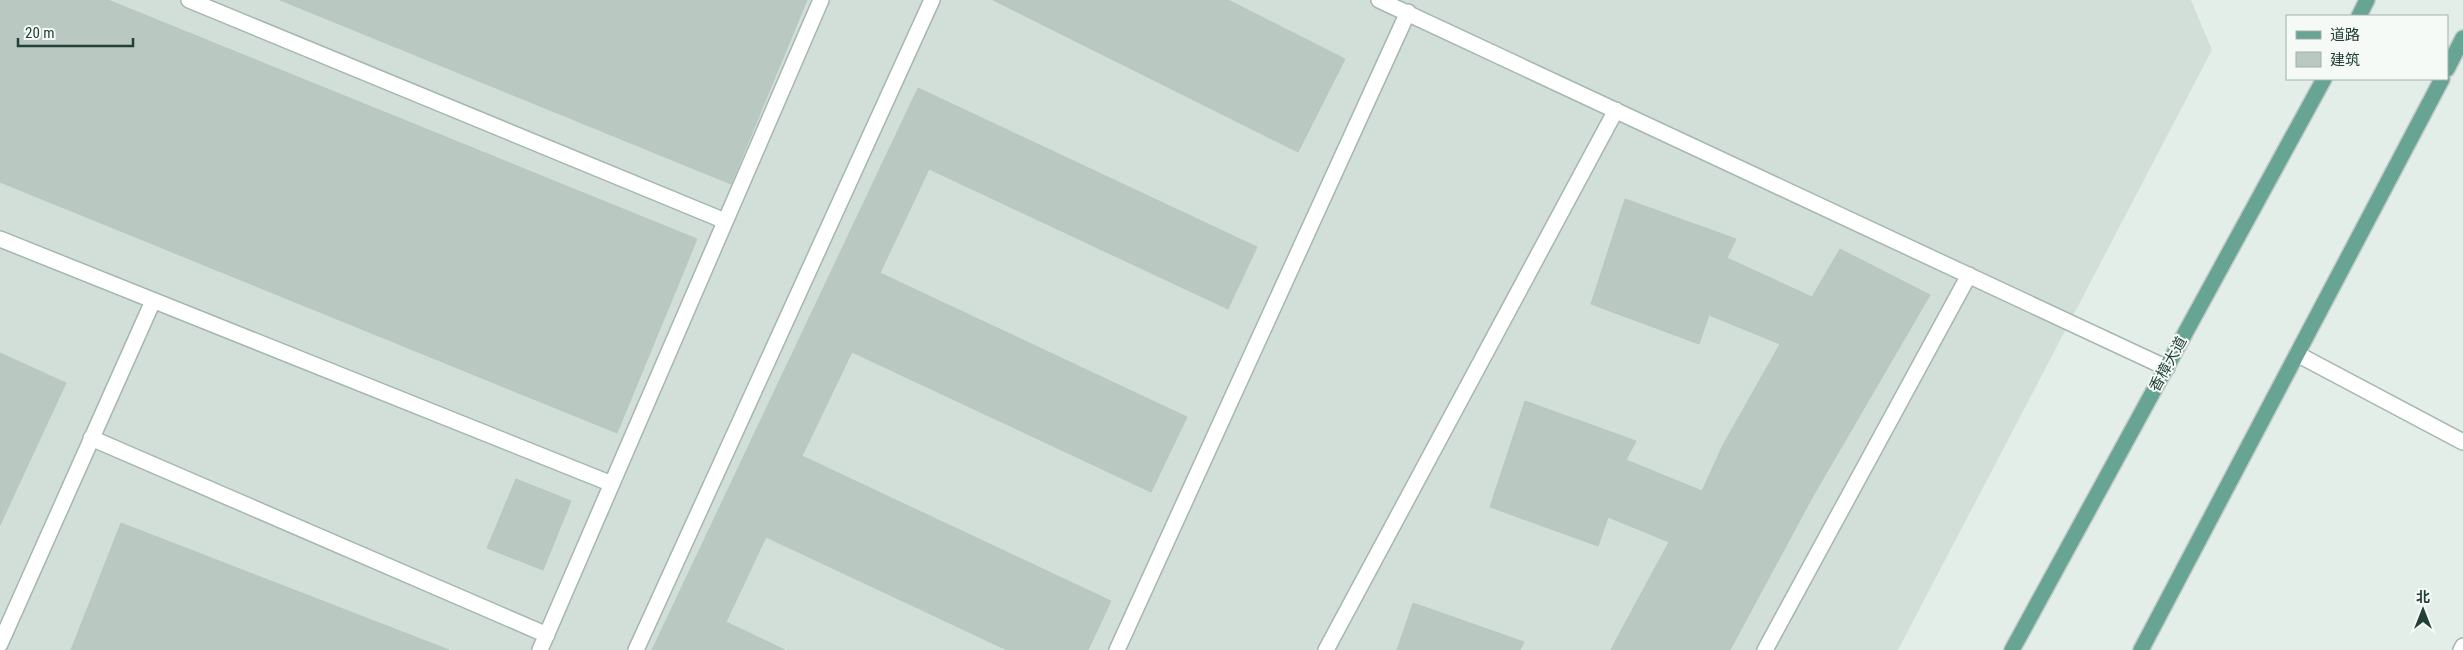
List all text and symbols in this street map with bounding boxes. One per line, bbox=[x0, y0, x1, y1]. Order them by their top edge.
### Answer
scale bar bbox=[18, 15, 132, 47]
legend bbox=[2286, 15, 2448, 80]
text: 20 m bbox=[25, 24, 55, 42]
text: 道路 bbox=[2330, 26, 2360, 44]
text: 建筑 bbox=[2330, 51, 2360, 69]
street label: 香樟大道 bbox=[2146, 333, 2190, 395]
north arrow bbox=[2398, 585, 2448, 635]
text: 北 bbox=[2416, 589, 2430, 605]

